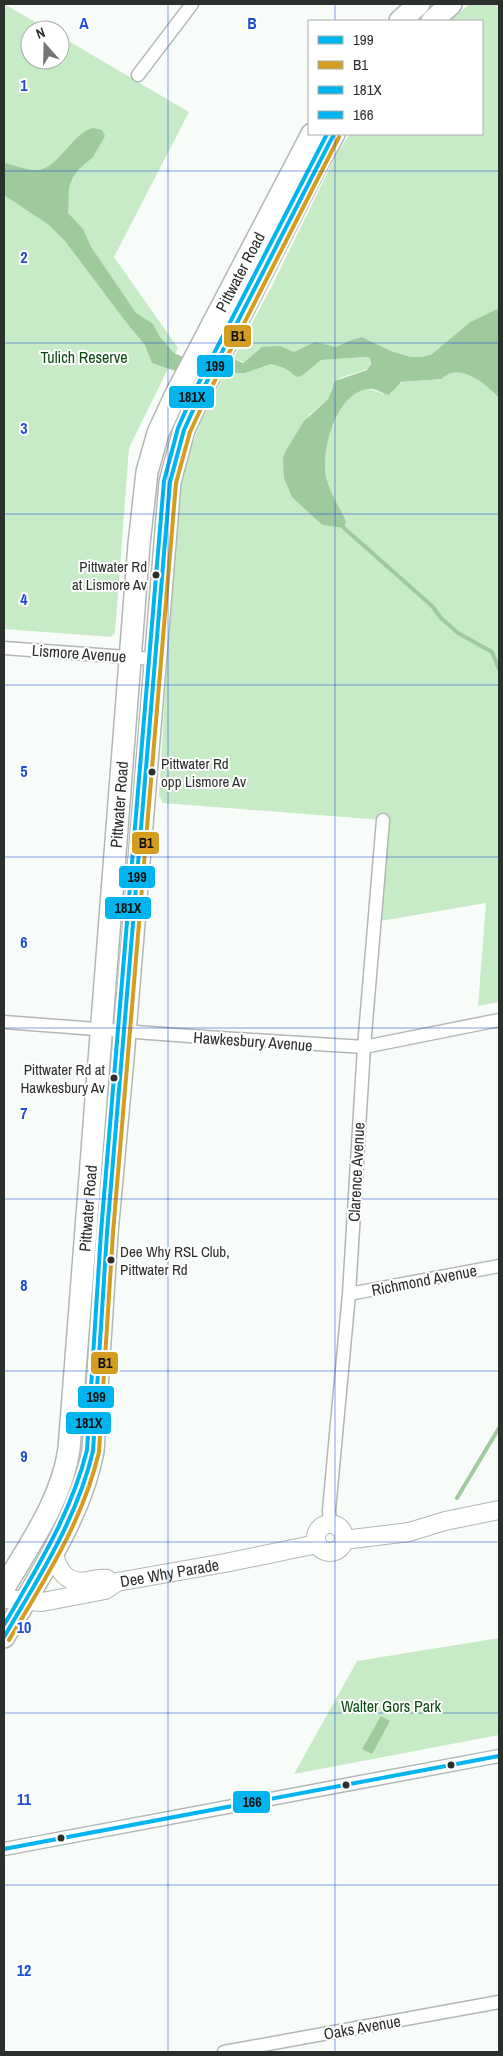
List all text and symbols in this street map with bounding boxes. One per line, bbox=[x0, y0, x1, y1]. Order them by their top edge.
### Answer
text: A bbox=[79, 12, 89, 34]
text: B bbox=[247, 12, 257, 34]
north arrow bbox=[20, 20, 70, 70]
legend bbox=[308, 20, 483, 135]
text: N bbox=[34, 23, 48, 43]
text: 199 bbox=[353, 29, 374, 50]
text: B1 bbox=[353, 54, 368, 75]
text: 1 bbox=[20, 74, 28, 96]
text: 181X bbox=[353, 79, 383, 100]
text: 166 bbox=[353, 104, 374, 125]
street label: Pittwater Road bbox=[210, 228, 270, 315]
text: 2 bbox=[20, 246, 28, 268]
line badge: B1 bbox=[223, 324, 252, 348]
text: B1 bbox=[231, 327, 246, 345]
park label: Tulich Reserve bbox=[40, 346, 128, 368]
line badge: 199 bbox=[196, 354, 234, 378]
text: 199 bbox=[205, 357, 225, 375]
line badge: 181X bbox=[168, 385, 215, 409]
text: 181X bbox=[179, 388, 206, 406]
text: 3 bbox=[20, 417, 28, 439]
place label: Pittwater Rd at Lismore Av bbox=[72, 556, 148, 595]
marker: Pittwater Rd at Lismore Av bbox=[151, 570, 161, 580]
text: 4 bbox=[20, 588, 28, 610]
street label: Lismore Avenue bbox=[31, 639, 127, 667]
place label: Pittwater Rd opp Lismore Av bbox=[161, 753, 247, 792]
text: 5 bbox=[20, 760, 28, 782]
street label: Pittwater Road bbox=[105, 760, 133, 849]
marker: Pittwater Rd opp Lismore Av bbox=[147, 767, 157, 777]
line badge: B1 bbox=[131, 831, 160, 855]
text: B1 bbox=[139, 834, 154, 852]
line badge: 199 bbox=[118, 865, 156, 889]
text: 199 bbox=[127, 868, 147, 886]
line badge: 181X bbox=[104, 896, 152, 920]
text: 181X bbox=[115, 899, 142, 917]
text: 6 bbox=[20, 931, 28, 953]
street label: Hawkesbury Avenue bbox=[193, 1026, 313, 1056]
place label: Pittwater Rd at Hawkesbury Av bbox=[20, 1059, 106, 1098]
marker: Pittwater Rd at Hawkesbury Av bbox=[109, 1073, 119, 1083]
text: 7 bbox=[20, 1102, 28, 1124]
street label: Clarence Avenue bbox=[342, 1122, 370, 1222]
street label: Pittwater Road bbox=[73, 1164, 102, 1252]
place label: Dee Why RSL Club, Pittwater Rd bbox=[120, 1241, 230, 1280]
marker: Dee Why RSL Club, Pittwater Rd bbox=[106, 1255, 116, 1265]
street label: Richmond Avenue bbox=[369, 1259, 479, 1301]
text: 8 bbox=[20, 1274, 28, 1296]
line badge: B1 bbox=[90, 1351, 119, 1375]
text: B1 bbox=[98, 1354, 113, 1372]
line badge: 199 bbox=[77, 1385, 115, 1409]
text: 199 bbox=[86, 1388, 106, 1406]
line badge: 181X bbox=[65, 1411, 112, 1435]
text: 181X bbox=[76, 1414, 103, 1432]
text: 9 bbox=[20, 1445, 28, 1467]
street label: Dee Why Parade bbox=[118, 1553, 221, 1592]
text: 10 bbox=[17, 1616, 31, 1638]
park label: Walter Gors Park bbox=[341, 1695, 441, 1717]
unlabelled marker bbox=[446, 1760, 456, 1770]
unlabelled marker bbox=[341, 1780, 351, 1790]
text: 11 bbox=[17, 1788, 32, 1810]
line badge: 166 bbox=[232, 1790, 271, 1814]
text: 166 bbox=[242, 1793, 262, 1811]
unlabelled marker bbox=[56, 1833, 66, 1843]
text: 12 bbox=[17, 1959, 31, 1981]
street label: Oaks Avenue bbox=[322, 2009, 402, 2045]

